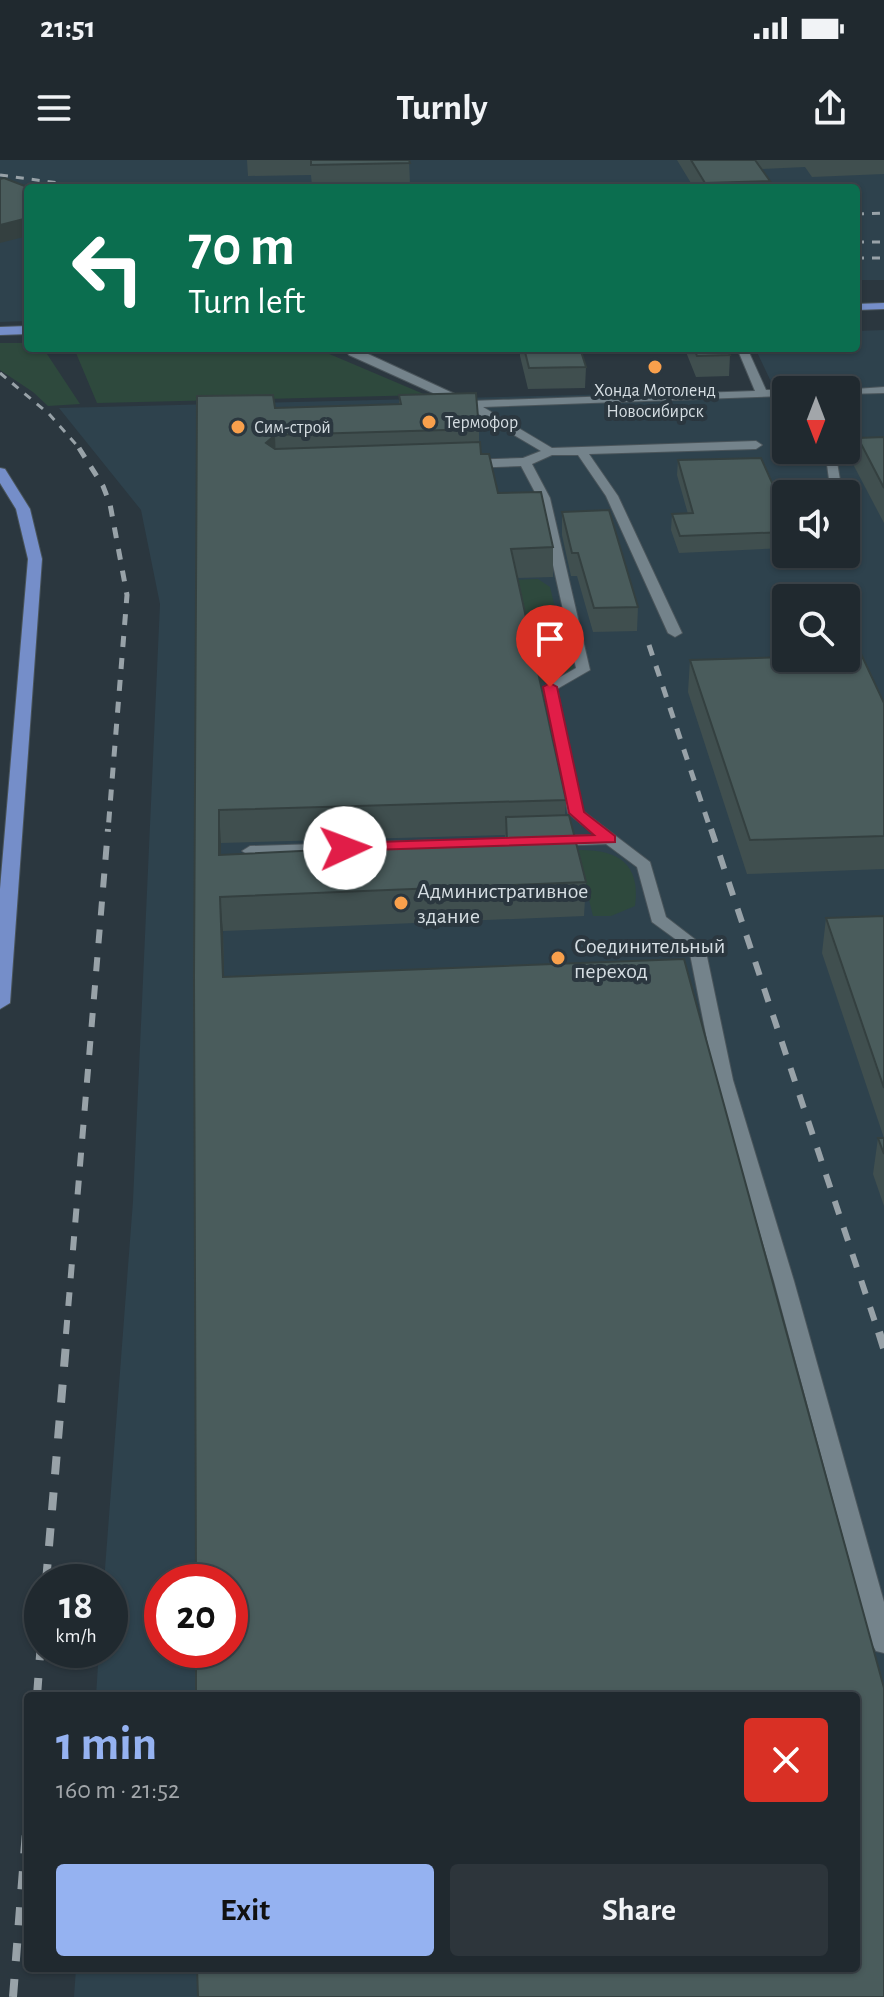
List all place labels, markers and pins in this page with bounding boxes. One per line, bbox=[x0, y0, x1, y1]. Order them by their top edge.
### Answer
marker: Хонда Мотоленд Новосибирск bbox=[646, 358, 664, 376]
place label: Хонда Мотоленд Новосибирск bbox=[594, 382, 716, 421]
marker: Термофор bbox=[420, 413, 438, 431]
place label: Термофор bbox=[445, 414, 518, 432]
marker: Сим-строй bbox=[229, 418, 247, 436]
place label: Сим-строй bbox=[254, 419, 331, 437]
pin bbox=[516, 605, 584, 687]
place label: Административное здание bbox=[417, 880, 588, 927]
marker: Административное здание bbox=[392, 894, 410, 912]
place label: Соединительный переход bbox=[574, 935, 725, 982]
marker: Соединительный переход bbox=[549, 949, 567, 967]

